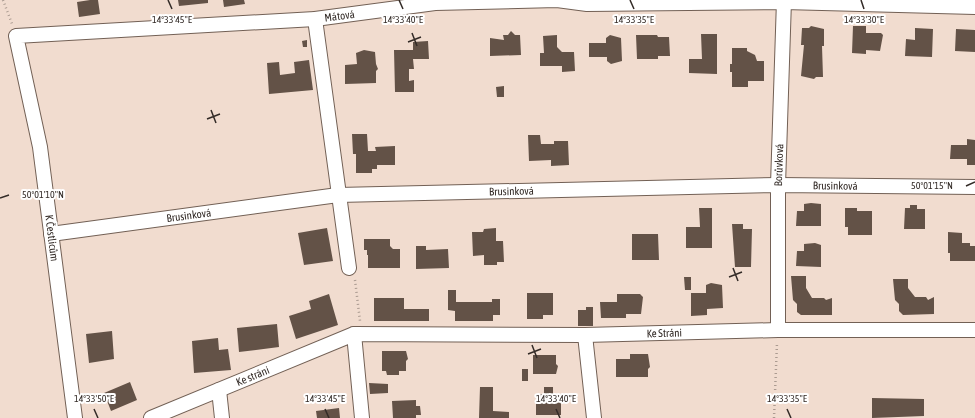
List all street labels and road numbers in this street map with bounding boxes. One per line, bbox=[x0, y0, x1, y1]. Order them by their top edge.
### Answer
street label: Mátová bbox=[324, 8, 355, 24]
street label: Borůvková bbox=[772, 143, 785, 187]
street label: Brusinková bbox=[813, 179, 858, 192]
street label: Brusinková bbox=[489, 185, 534, 198]
street label: Brusinková bbox=[166, 206, 212, 224]
street label: K Čestlicům bbox=[43, 214, 61, 262]
street label: Ke Stráni bbox=[646, 326, 682, 339]
street label: Ke stráni bbox=[234, 364, 271, 388]

